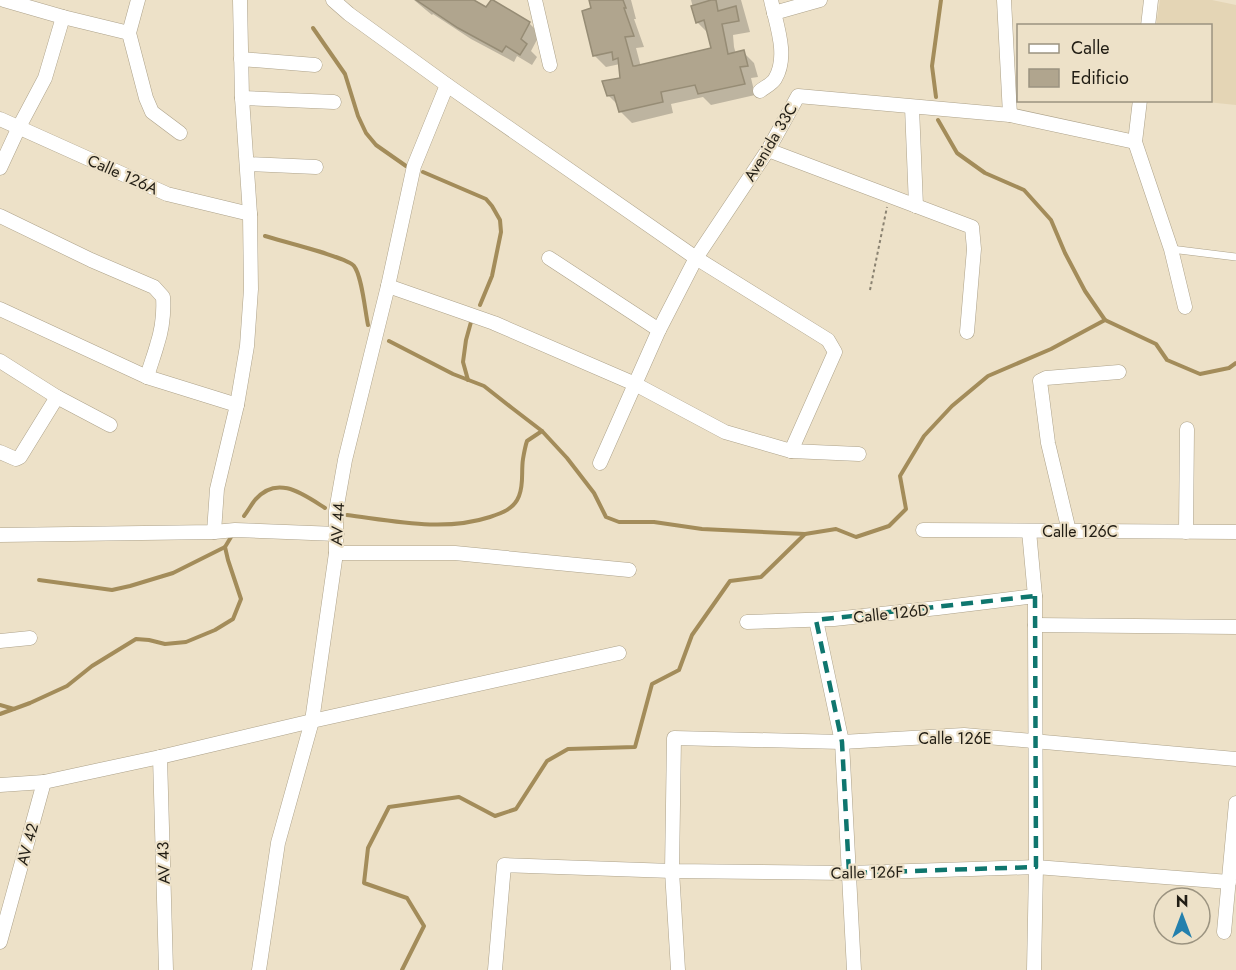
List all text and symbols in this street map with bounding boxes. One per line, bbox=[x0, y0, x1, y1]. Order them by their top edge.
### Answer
legend bbox=[1017, 24, 1212, 102]
text: Calle bbox=[1071, 35, 1110, 61]
text: Edificio bbox=[1071, 65, 1129, 91]
street label: Avenida 33C bbox=[738, 99, 803, 186]
street label: Calle 126A bbox=[84, 149, 162, 200]
street label: AV 44 bbox=[325, 502, 350, 546]
street label: Calle 126C bbox=[1042, 520, 1118, 543]
street label: Calle 126D bbox=[852, 598, 930, 629]
street label: Calle 126E bbox=[918, 727, 992, 750]
street label: AV 42 bbox=[11, 820, 44, 868]
street label: AV 43 bbox=[151, 841, 176, 885]
street label: Calle 126F bbox=[831, 860, 903, 885]
north arrow bbox=[1152, 886, 1212, 946]
text: N bbox=[1176, 890, 1188, 913]

